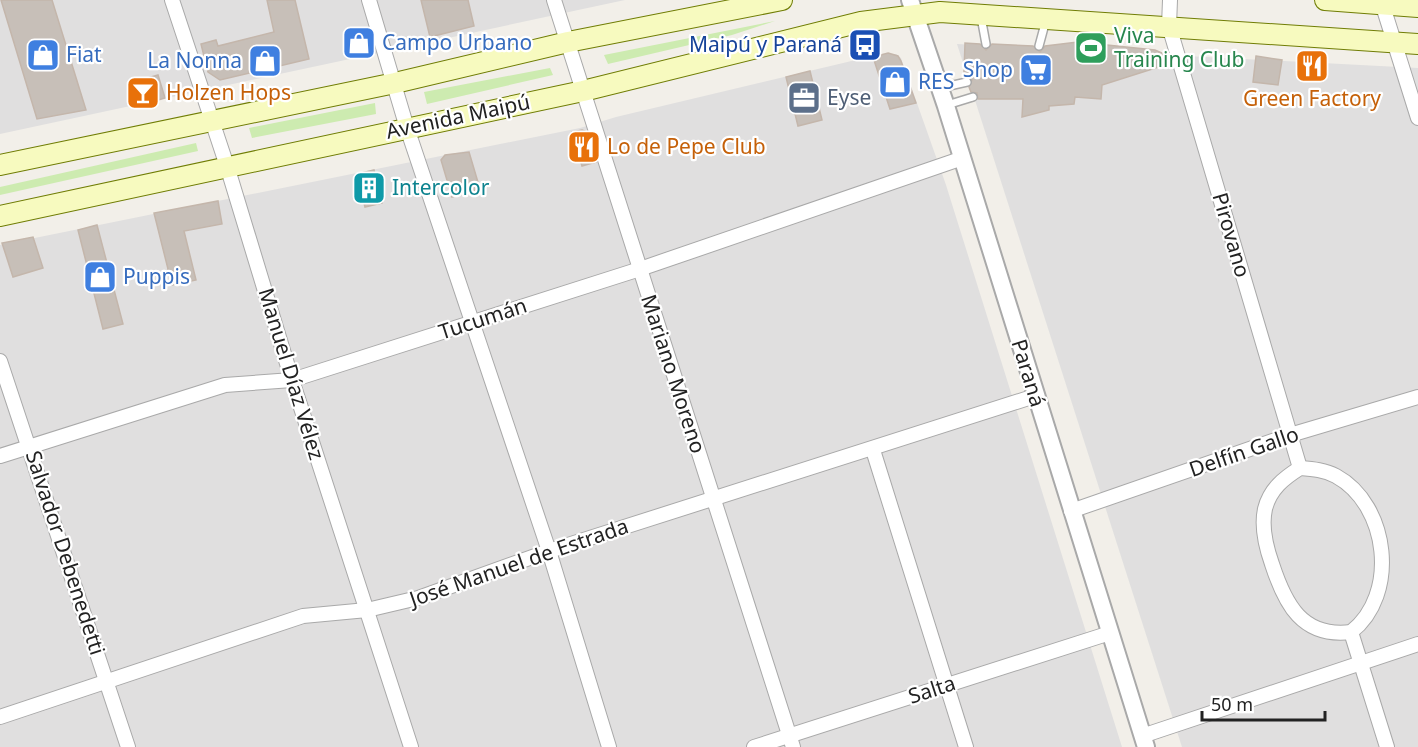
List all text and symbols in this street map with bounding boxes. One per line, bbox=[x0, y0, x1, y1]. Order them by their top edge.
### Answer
place label: Viva Training Club bbox=[1114, 21, 1244, 73]
shop icon: Campo Urbano bbox=[341, 25, 377, 61]
bus stop icon: Maipú y Paraná bbox=[847, 27, 883, 63]
place label: Campo Urbano bbox=[382, 28, 532, 56]
place label: Maipú y Paraná bbox=[689, 30, 842, 58]
sports icon: Viva Training Club bbox=[1073, 30, 1109, 66]
shop icon: Fiat bbox=[25, 37, 61, 73]
place label: Fiat bbox=[66, 40, 102, 68]
shop icon: La Nonna bbox=[247, 43, 283, 79]
place label: La Nonna bbox=[147, 46, 242, 74]
restaurant icon: Green Factory bbox=[1294, 48, 1330, 84]
supermarket icon: Shop bbox=[1018, 52, 1054, 88]
place label: Shop bbox=[963, 55, 1013, 83]
shop icon: RES bbox=[877, 64, 913, 100]
place label: RES bbox=[918, 67, 954, 95]
bar icon: Holzen Hops bbox=[125, 75, 161, 111]
place label: Holzen Hops bbox=[166, 78, 291, 106]
office icon: Eyse bbox=[786, 80, 822, 116]
place label: Eyse bbox=[827, 83, 871, 111]
place label: Green Factory bbox=[1243, 84, 1381, 112]
street label: Avenida Maipú bbox=[383, 87, 532, 145]
restaurant icon: Lo de Pepe Club bbox=[566, 129, 602, 165]
place label: Lo de Pepe Club bbox=[607, 132, 766, 160]
building icon: Intercolor bbox=[351, 170, 387, 206]
place label: Intercolor bbox=[392, 173, 490, 201]
street label: Pirovano bbox=[1207, 189, 1257, 280]
shop icon: Puppis bbox=[82, 259, 118, 295]
place label: Puppis bbox=[123, 262, 190, 290]
street label: Manuel Díaz Vélez bbox=[253, 284, 331, 463]
street label: Tucumán bbox=[435, 291, 530, 345]
street label: Mariano Moreno bbox=[635, 291, 713, 457]
street label: Paraná bbox=[1005, 335, 1052, 410]
street label: Delfín Gallo bbox=[1185, 419, 1302, 483]
street label: Salvador Debenedetti bbox=[20, 447, 112, 658]
street label: José Manuel de Estrada bbox=[404, 511, 632, 613]
street label: Salta bbox=[904, 668, 959, 710]
scale bar bbox=[1202, 684, 1325, 722]
text: 50 m bbox=[1211, 692, 1253, 716]

